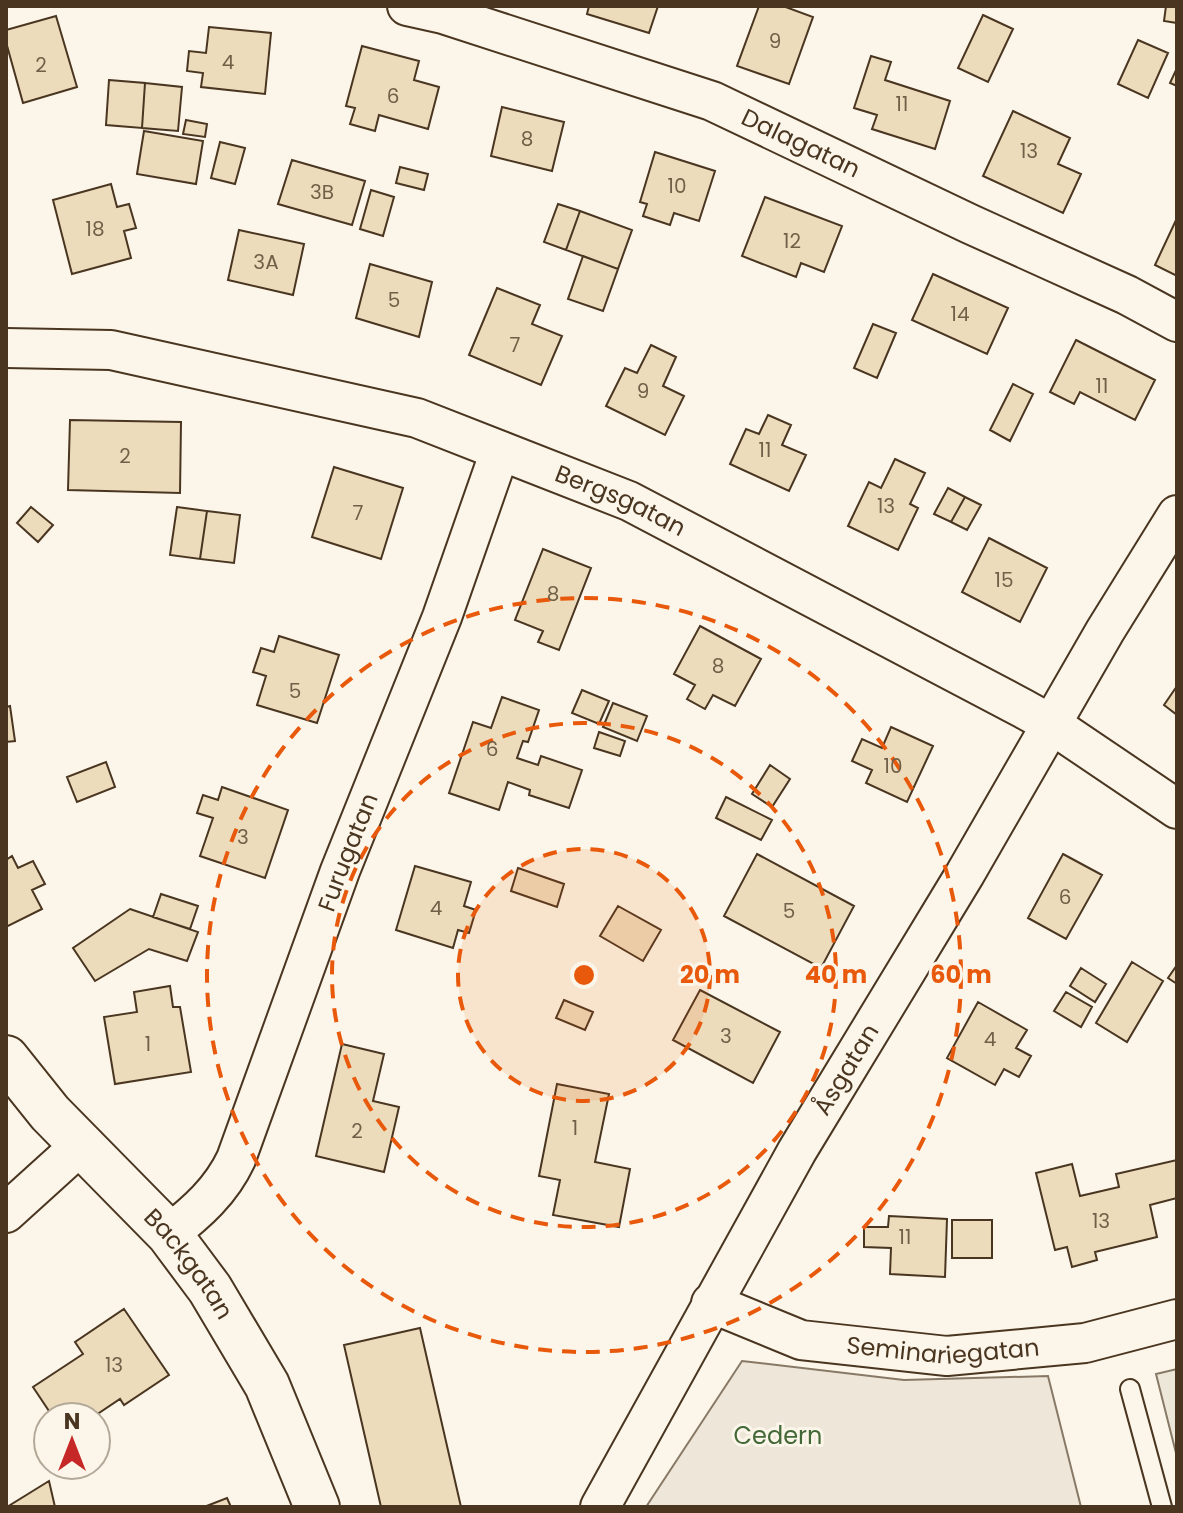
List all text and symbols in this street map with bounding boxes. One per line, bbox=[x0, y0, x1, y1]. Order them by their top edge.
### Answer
house number: 9 bbox=[769, 27, 781, 55]
house number: 4 bbox=[222, 48, 234, 76]
house number: 2 bbox=[35, 51, 47, 79]
house number: 6 bbox=[387, 82, 399, 110]
house number: 11 bbox=[896, 90, 908, 118]
street label: Dalagatan bbox=[736, 100, 866, 185]
house number: 8 bbox=[521, 125, 533, 153]
house number: 13 bbox=[1020, 137, 1038, 165]
house number: 10 bbox=[668, 172, 686, 200]
house number: 3B bbox=[310, 178, 334, 206]
house number: 18 bbox=[85, 215, 105, 243]
house number: 12 bbox=[783, 227, 801, 255]
house number: 3A bbox=[253, 248, 279, 276]
house number: 5 bbox=[388, 286, 400, 314]
house number: 14 bbox=[951, 300, 969, 328]
house number: 7 bbox=[510, 331, 521, 359]
house number: 11 bbox=[1096, 372, 1108, 400]
house number: 9 bbox=[637, 377, 649, 405]
house number: 11 bbox=[759, 436, 771, 464]
house number: 2 bbox=[119, 442, 131, 470]
street label: Bergsgatan bbox=[550, 457, 692, 544]
house number: 13 bbox=[877, 492, 895, 520]
house number: 7 bbox=[353, 499, 364, 527]
house number: 15 bbox=[995, 566, 1013, 594]
house number: 8 bbox=[547, 580, 559, 608]
house number: 8 bbox=[712, 652, 724, 680]
house number: 5 bbox=[289, 677, 301, 705]
house number: 6 bbox=[486, 735, 498, 763]
house number: 10 bbox=[884, 752, 902, 780]
street label: Furugatan bbox=[310, 788, 386, 916]
house number: 3 bbox=[237, 823, 249, 851]
house number: 6 bbox=[1059, 883, 1071, 911]
house number: 4 bbox=[430, 894, 442, 922]
house number: 5 bbox=[783, 897, 795, 925]
text: 20 m bbox=[680, 958, 740, 991]
text: 40 m bbox=[805, 958, 867, 991]
text: 60 m bbox=[930, 958, 992, 991]
centre of rings bbox=[570, 961, 598, 989]
street label: Åsgatan bbox=[805, 1017, 886, 1121]
house number: 3 bbox=[720, 1022, 732, 1050]
house number: 4 bbox=[984, 1025, 996, 1053]
house number: 1 bbox=[145, 1030, 151, 1058]
house number: 1 bbox=[572, 1114, 578, 1142]
house number: 2 bbox=[351, 1117, 363, 1145]
street label: Backgatan bbox=[137, 1201, 241, 1325]
house number: 13 bbox=[1092, 1207, 1110, 1235]
house number: 11 bbox=[899, 1223, 911, 1251]
street label: Seminariegatan bbox=[845, 1328, 1041, 1372]
house number: 13 bbox=[105, 1351, 123, 1379]
north arrow bbox=[32, 1401, 112, 1481]
text: N bbox=[64, 1406, 80, 1437]
park label: Cedern bbox=[734, 1419, 822, 1452]

